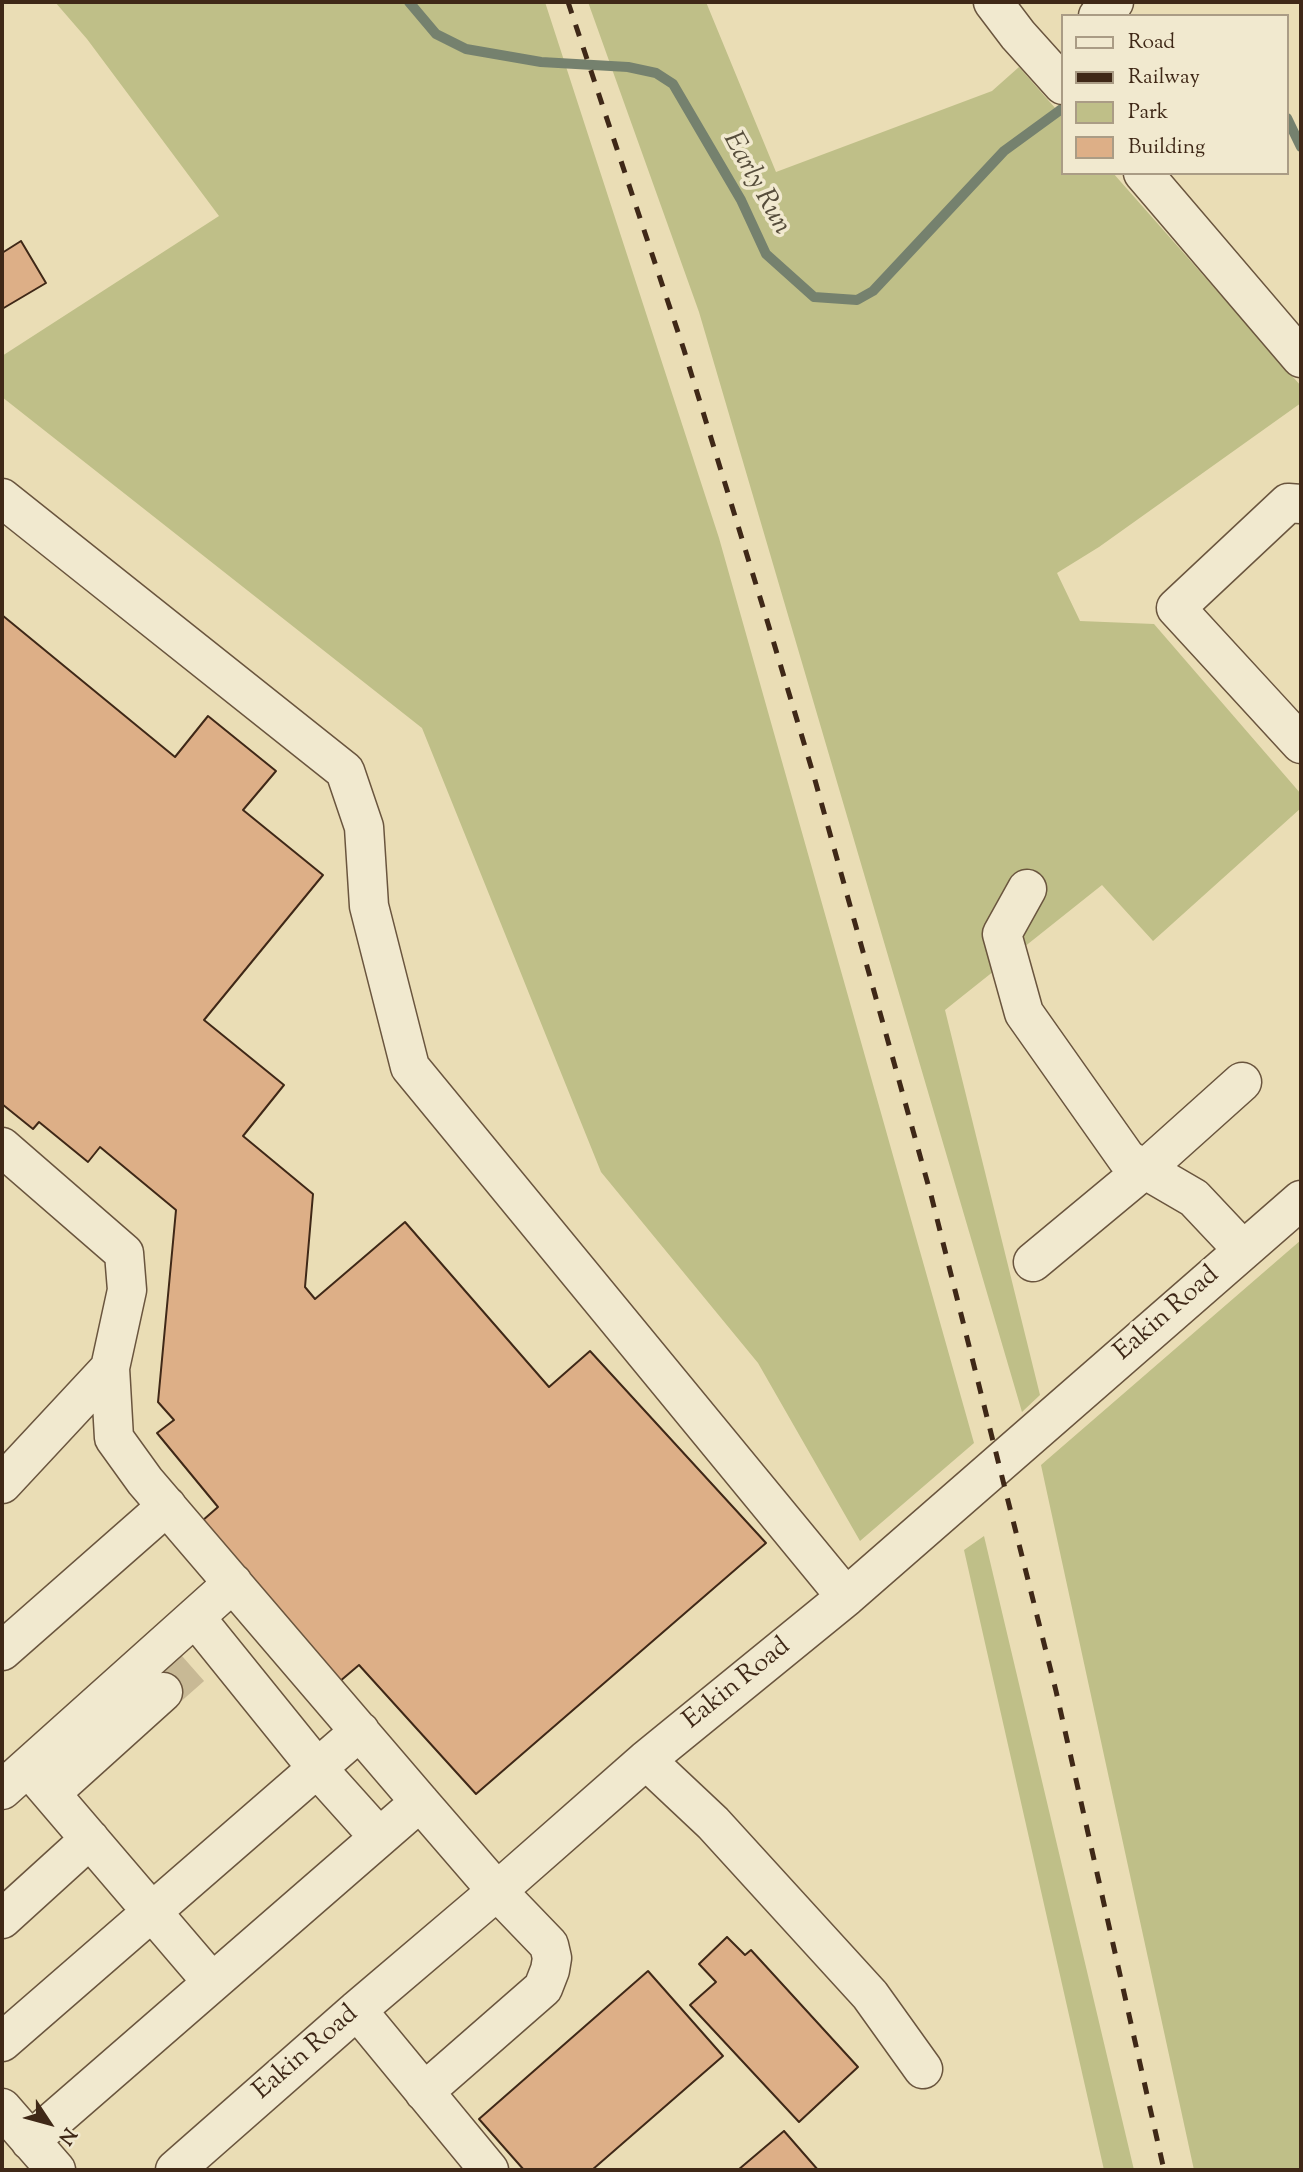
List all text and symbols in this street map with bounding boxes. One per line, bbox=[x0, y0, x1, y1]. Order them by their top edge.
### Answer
legend bbox=[1062, 14, 1289, 175]
text: Road bbox=[1128, 28, 1175, 58]
text: Railway bbox=[1128, 63, 1200, 93]
text: Park bbox=[1128, 98, 1168, 128]
water label: Early Run bbox=[713, 127, 797, 241]
text: Building bbox=[1128, 133, 1205, 163]
street label: Eakin Road bbox=[1109, 1261, 1227, 1369]
street label: Eakin Road bbox=[678, 1632, 798, 1738]
street label: Eakin Road bbox=[248, 2000, 366, 2108]
north arrow bbox=[14, 2088, 84, 2158]
text: N bbox=[51, 2122, 82, 2150]

